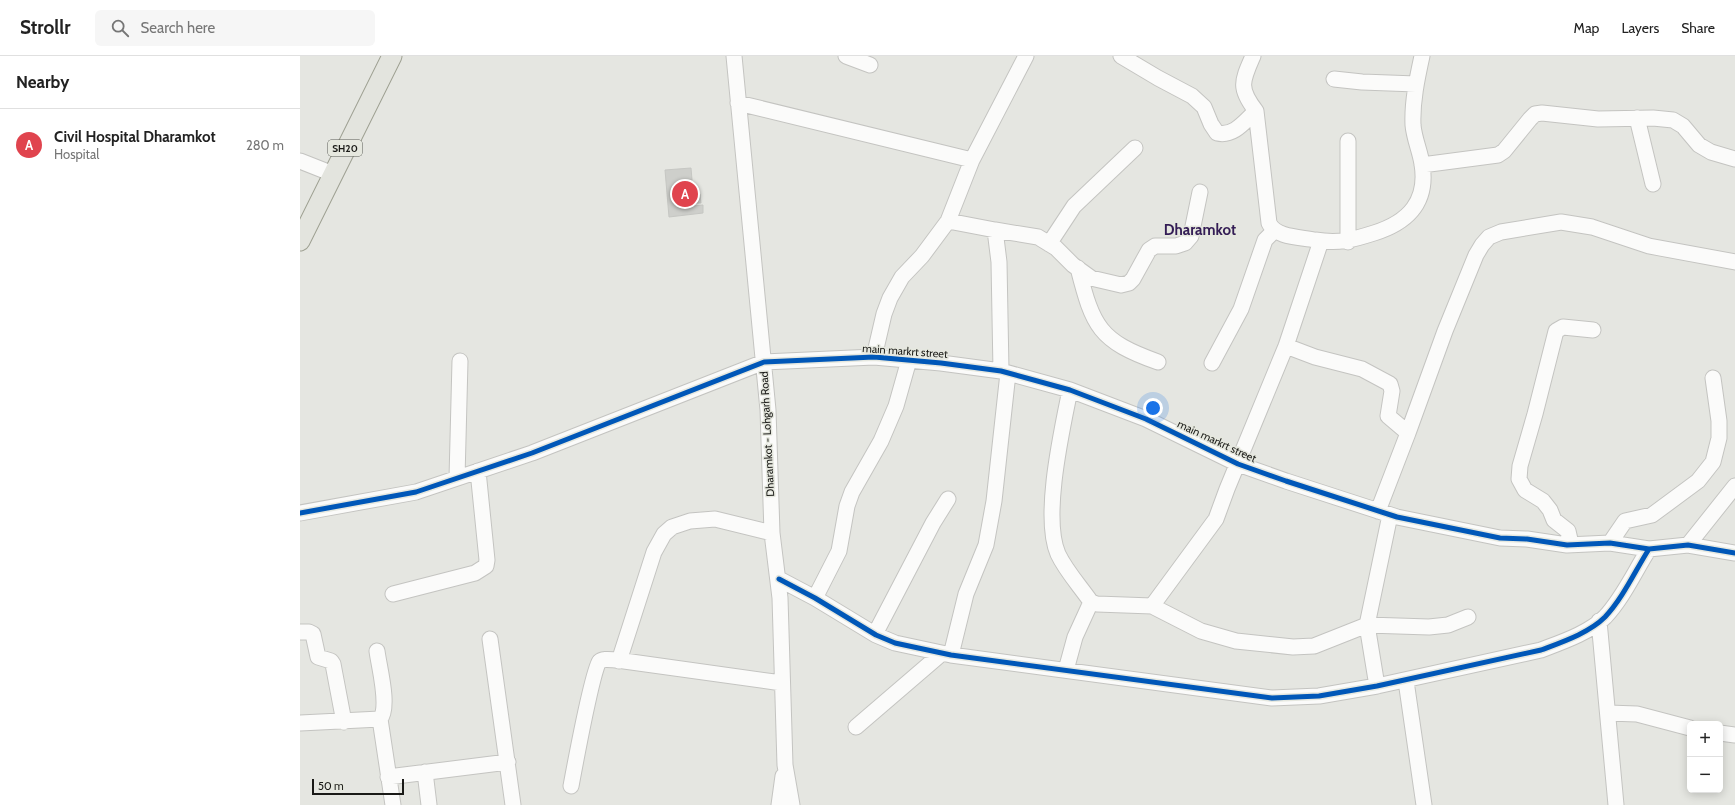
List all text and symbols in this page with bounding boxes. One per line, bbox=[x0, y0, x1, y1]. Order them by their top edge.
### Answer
search box bbox=[95, 10, 375, 46]
text: Strollr bbox=[20, 16, 71, 39]
icon: search bbox=[109, 17, 131, 39]
text: Search here bbox=[141, 19, 215, 37]
text: Map bbox=[1574, 19, 1599, 37]
text: Layers bbox=[1621, 19, 1659, 37]
text: Share bbox=[1681, 19, 1715, 37]
text: Nearby bbox=[16, 72, 69, 92]
text: Civil Hospital Dharamkot bbox=[54, 128, 216, 146]
text: A bbox=[25, 137, 33, 153]
text: 280 m bbox=[246, 137, 284, 153]
road number: SH20 bbox=[328, 140, 362, 156]
text: Hospital bbox=[54, 146, 99, 162]
pin: A bbox=[672, 179, 698, 209]
district label: Dharamkot bbox=[1164, 221, 1236, 239]
street label: main markrt street bbox=[862, 341, 948, 361]
street label: Dharamkot - Lohgarh Road bbox=[757, 371, 777, 497]
your location bbox=[1143, 398, 1163, 418]
street label: main markrt street bbox=[1175, 417, 1259, 466]
map controls bbox=[1687, 721, 1723, 793]
button: + bbox=[1687, 721, 1723, 757]
button: − bbox=[1687, 757, 1723, 793]
scale bar bbox=[312, 777, 404, 796]
text: 50 m bbox=[318, 779, 344, 793]

